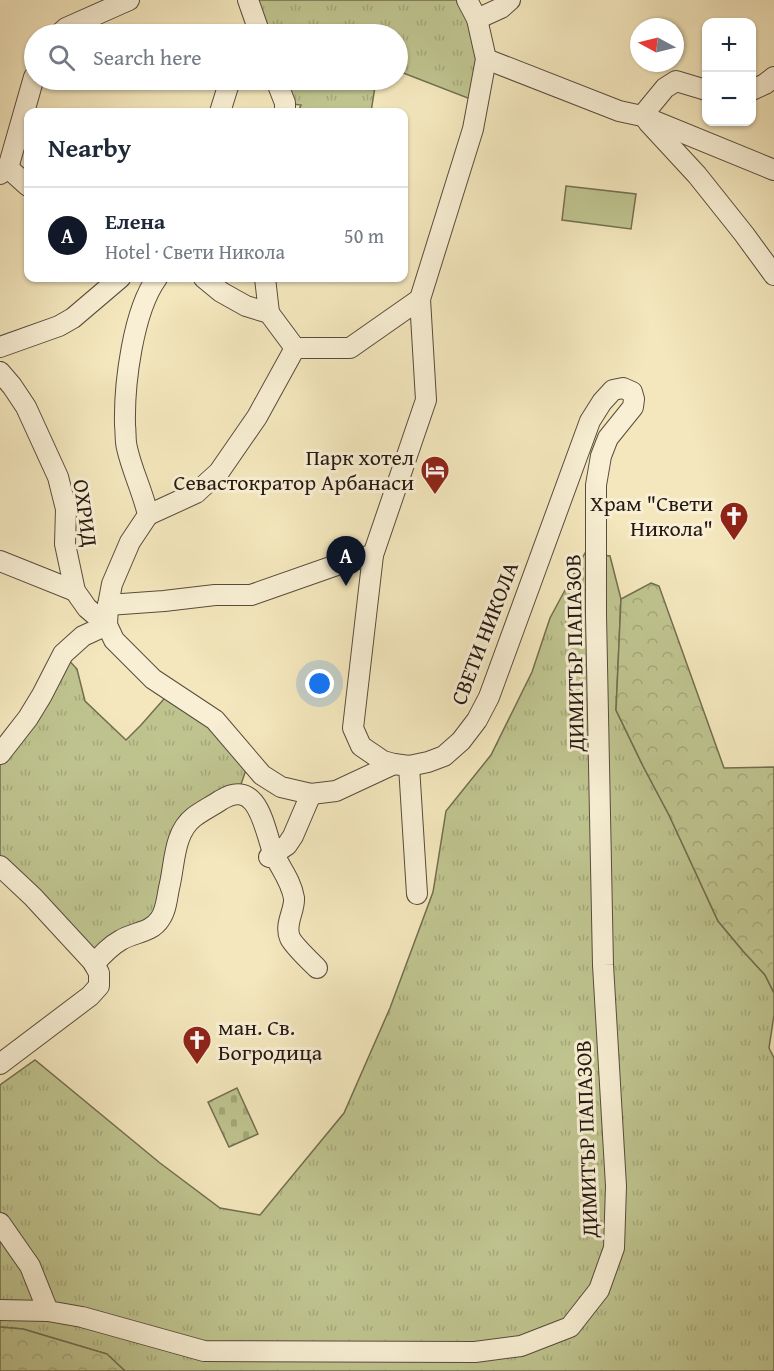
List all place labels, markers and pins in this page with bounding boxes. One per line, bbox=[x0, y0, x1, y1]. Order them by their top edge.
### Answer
place label: Парк хотел Севастократор Арбанаси bbox=[173, 441, 414, 498]
hotel icon: Парк хотел Севастократор Арбанаси bbox=[419, 454, 451, 496]
place label: Храм "Свети Никола" bbox=[590, 487, 713, 544]
church icon: Храм "Свети Никола" bbox=[718, 500, 750, 542]
pin: A bbox=[326, 536, 366, 586]
place label: ман. Св. Богродица bbox=[218, 1011, 323, 1068]
church icon: ман. Св. Богродица bbox=[181, 1024, 213, 1066]

